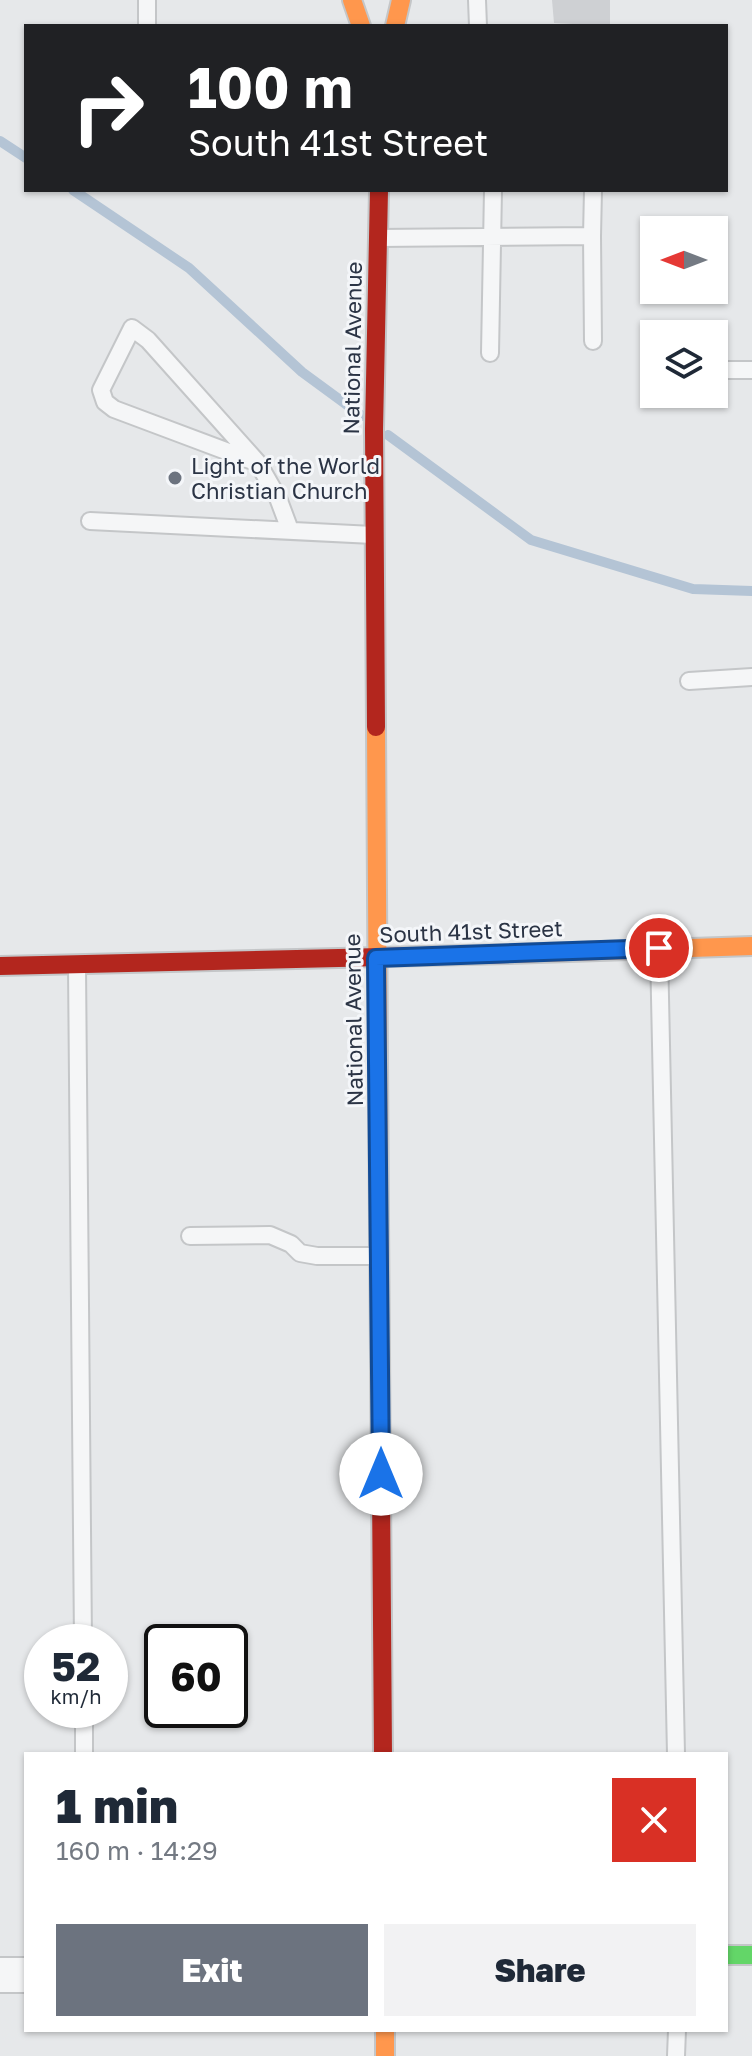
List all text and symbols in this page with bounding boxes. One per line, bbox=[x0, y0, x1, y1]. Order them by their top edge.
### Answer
text: 100 m bbox=[188, 53, 353, 120]
icon: right bbox=[56, 56, 160, 160]
text: South 41st Street bbox=[188, 121, 488, 164]
north arrow bbox=[640, 216, 728, 304]
map controls bbox=[640, 216, 728, 408]
street label: National Avenue bbox=[337, 261, 367, 435]
button: layers bbox=[640, 320, 728, 408]
place label: Light of the World Christian Church bbox=[191, 452, 380, 504]
marker: Light of the World Christian Church bbox=[166, 469, 184, 487]
street label: South 41st Street bbox=[379, 914, 563, 948]
pin bbox=[625, 914, 693, 982]
icon: arrive bbox=[637, 926, 681, 970]
street label: National Avenue bbox=[338, 933, 368, 1107]
position arrow bbox=[339, 1432, 423, 1516]
speed limit sign: 60 bbox=[144, 1624, 248, 1728]
text: 52 bbox=[52, 1642, 100, 1690]
text: km/h bbox=[51, 1684, 101, 1708]
text: 1 min bbox=[56, 1776, 178, 1834]
button: close bbox=[612, 1778, 696, 1862]
text: 160 m · 14:29 bbox=[56, 1835, 218, 1866]
button: Exit bbox=[56, 1924, 368, 2016]
button: Share bbox=[384, 1924, 696, 2016]

